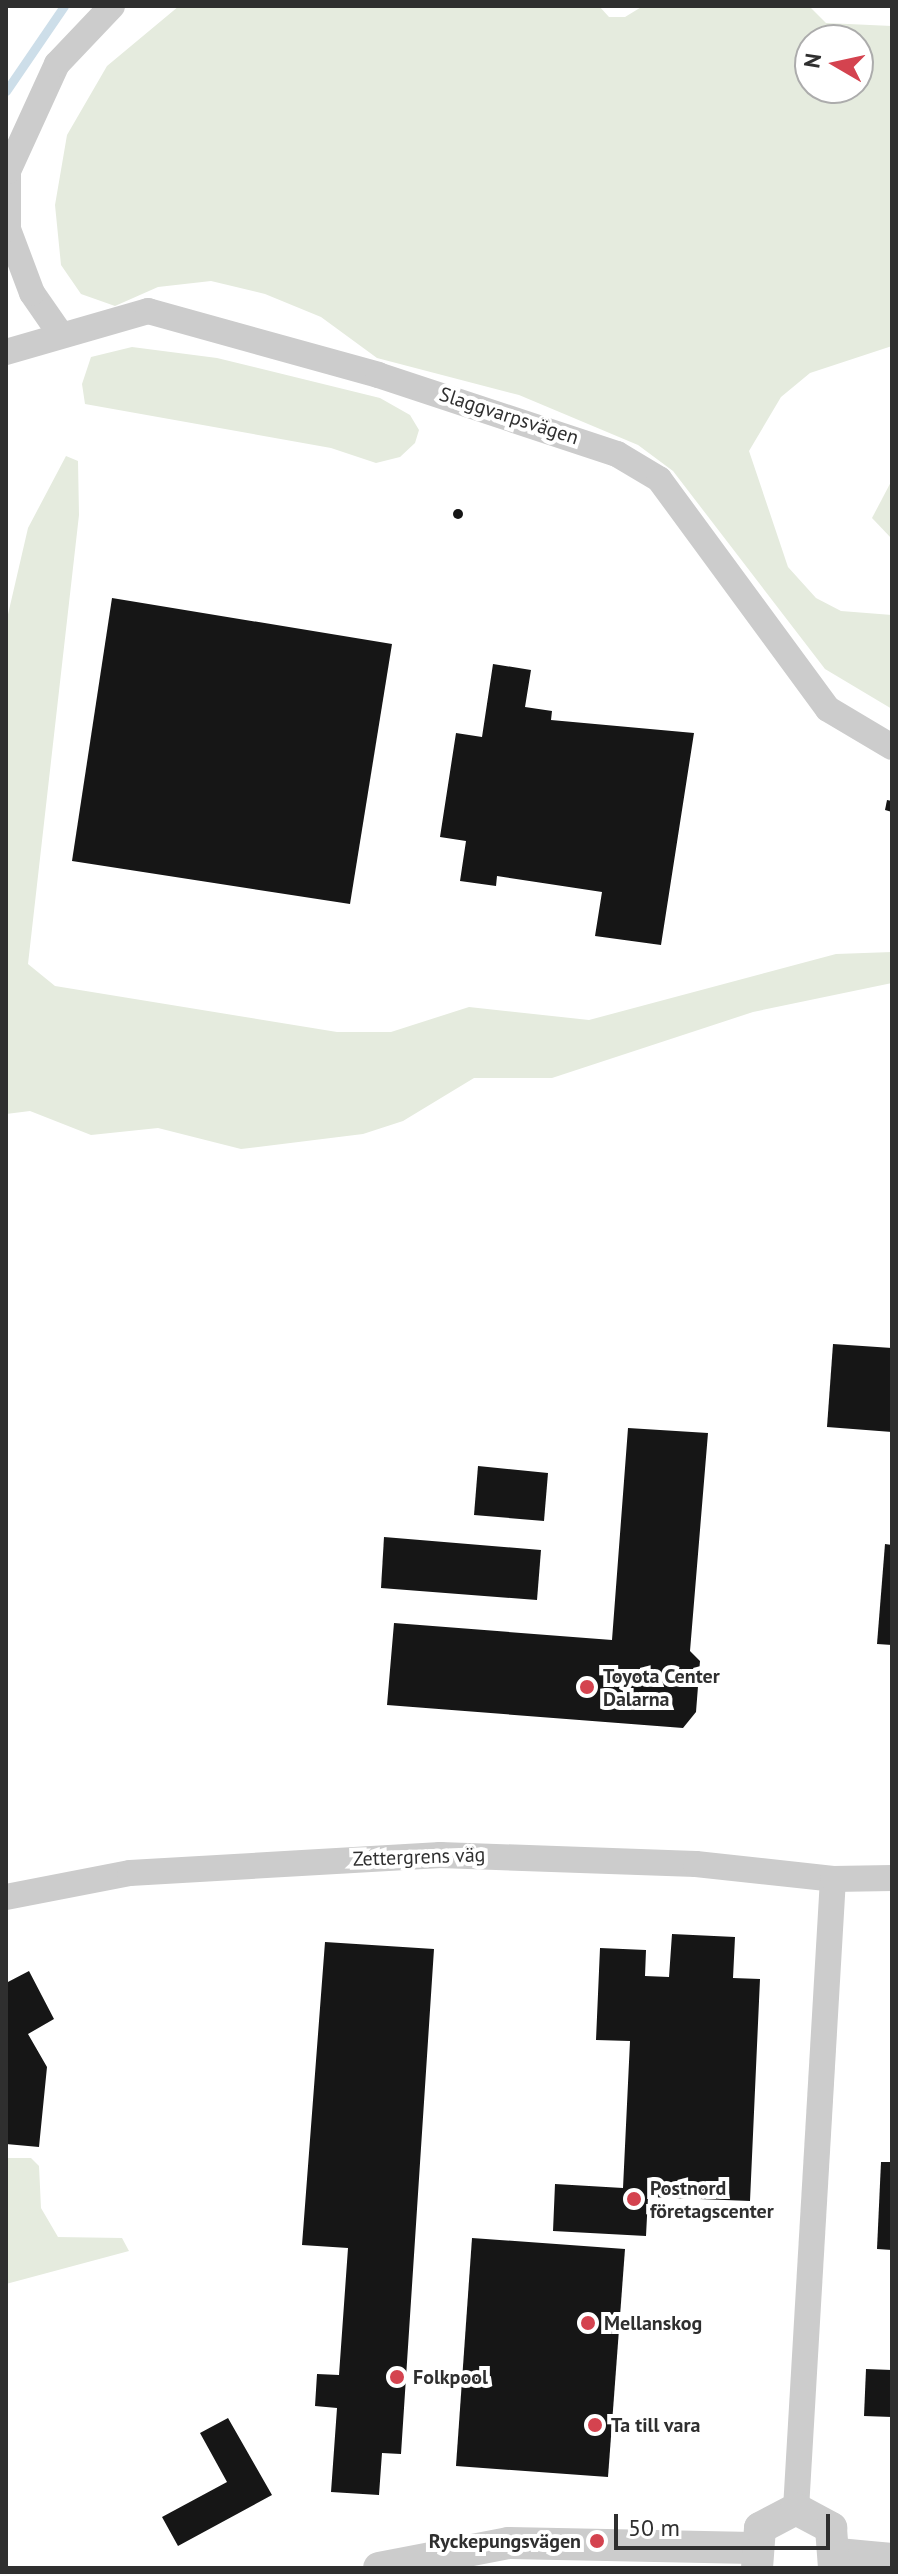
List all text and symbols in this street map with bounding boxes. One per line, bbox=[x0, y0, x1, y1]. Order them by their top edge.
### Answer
north arrow bbox=[794, 24, 874, 104]
text: N bbox=[797, 51, 827, 70]
street label: Slaggvarpsvägen bbox=[436, 382, 582, 450]
place label: Toyota Center Dalarna bbox=[603, 1664, 720, 1711]
marker: Toyota Center Dalarna bbox=[578, 1678, 596, 1696]
street label: Zettergrens väg bbox=[352, 1843, 486, 1871]
place label: Postnord företagscenter bbox=[650, 2176, 774, 2223]
marker: Postnord företagscenter bbox=[625, 2190, 643, 2208]
place label: Mellanskog bbox=[604, 2311, 702, 2335]
marker: Mellanskog bbox=[579, 2314, 597, 2332]
place label: Folkpool bbox=[413, 2365, 488, 2389]
marker: Folkpool bbox=[388, 2368, 406, 2386]
place label: Ta till vara bbox=[611, 2413, 701, 2437]
marker: Ta till vara bbox=[586, 2416, 604, 2434]
scale bar bbox=[618, 2498, 834, 2548]
text: 50 m bbox=[628, 2512, 680, 2543]
place label: Ryckepungsvägen bbox=[429, 2529, 581, 2553]
marker: Ryckepungsvägen bbox=[588, 2532, 606, 2550]

